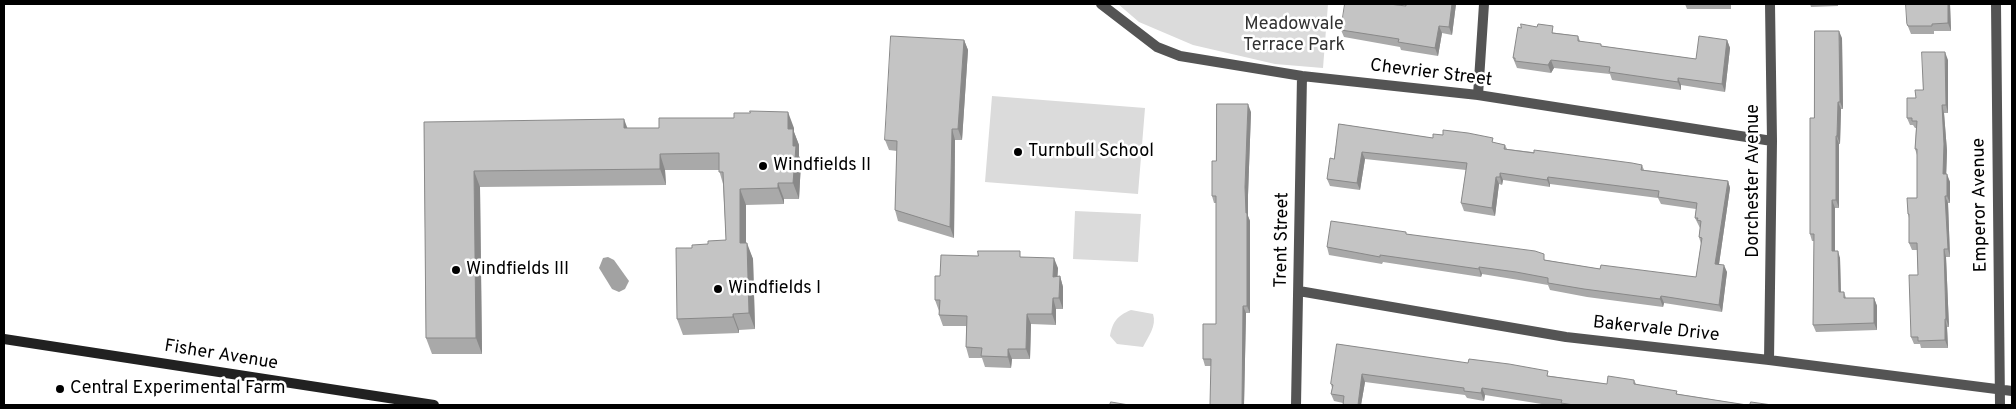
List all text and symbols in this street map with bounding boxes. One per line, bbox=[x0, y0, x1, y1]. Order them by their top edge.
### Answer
park label: Meadowvale Terrace Park bbox=[1243, 14, 1345, 56]
street label: Chevrier Street bbox=[1369, 56, 1493, 92]
street label: Dorchester Avenue bbox=[1743, 104, 1765, 258]
street label: Emperor Avenue bbox=[1969, 138, 1993, 272]
place label: Turnbull School bbox=[1028, 141, 1154, 163]
marker: Turnbull School bbox=[1012, 146, 1024, 158]
place label: Windfields II bbox=[773, 155, 871, 177]
marker: Windfields II bbox=[757, 160, 769, 172]
street label: Trent Street bbox=[1271, 192, 1295, 288]
place label: Windfields III bbox=[466, 259, 569, 281]
marker: Windfields III bbox=[450, 264, 462, 276]
place label: Windfields I bbox=[728, 278, 821, 300]
marker: Windfields I bbox=[712, 283, 724, 295]
street label: Bakervale Drive bbox=[1592, 313, 1720, 347]
street label: Fisher Avenue bbox=[163, 336, 279, 376]
place label: Central Experimental Farm bbox=[70, 378, 285, 400]
marker: Central Experimental Farm bbox=[54, 383, 66, 395]

